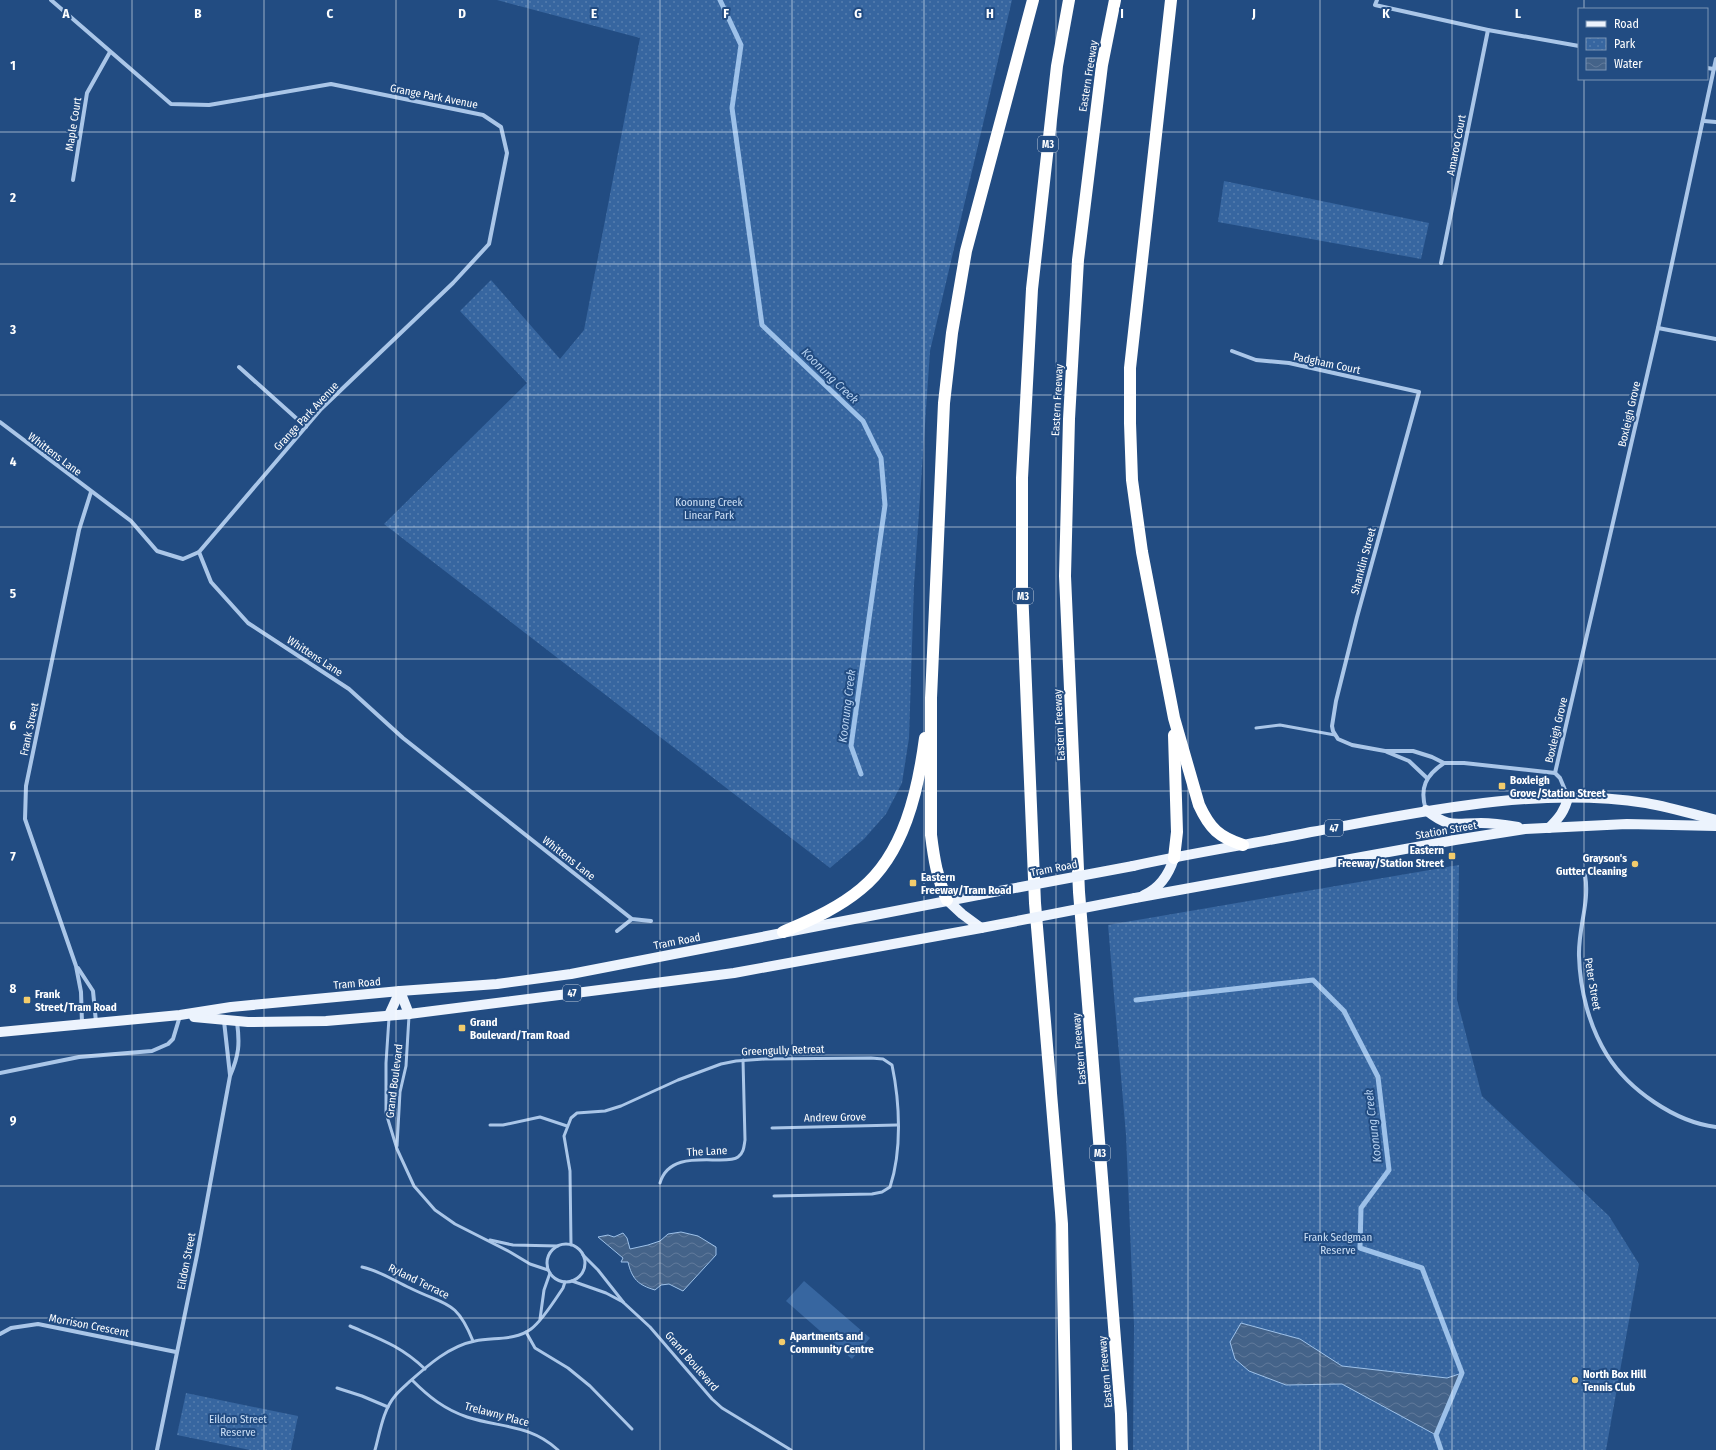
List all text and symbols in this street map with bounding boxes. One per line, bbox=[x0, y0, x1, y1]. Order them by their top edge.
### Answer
text: A bbox=[61, 6, 70, 21]
text: B bbox=[194, 6, 202, 21]
text: C bbox=[327, 6, 334, 21]
text: D bbox=[458, 6, 466, 21]
text: E bbox=[591, 6, 597, 21]
text: F bbox=[723, 6, 729, 21]
text: G bbox=[854, 6, 862, 21]
text: H bbox=[986, 6, 994, 21]
text: I bbox=[1120, 6, 1124, 21]
text: J bbox=[1251, 6, 1256, 21]
text: K bbox=[1382, 6, 1390, 21]
text: L bbox=[1515, 6, 1521, 21]
legend bbox=[1578, 8, 1708, 80]
text: Road bbox=[1614, 17, 1639, 31]
text: Park bbox=[1614, 37, 1636, 51]
street label: Eastern Freeway bbox=[1076, 39, 1101, 113]
text: Water bbox=[1614, 57, 1643, 71]
text: 1 bbox=[10, 58, 16, 73]
street label: Grange Park Avenue bbox=[389, 82, 479, 111]
street label: Maple Court bbox=[63, 96, 84, 152]
street label: Amaroo Court bbox=[1444, 113, 1469, 177]
road number: M3 bbox=[1038, 136, 1058, 152]
text: 2 bbox=[9, 190, 16, 205]
text: 3 bbox=[9, 322, 16, 337]
water label: Koonung Creek bbox=[799, 345, 861, 407]
street label: Padgham Court bbox=[1292, 350, 1362, 377]
street label: Eastern Freeway bbox=[1049, 364, 1066, 436]
street label: Grange Park Avenue bbox=[271, 379, 342, 453]
street label: Boxleigh Grove bbox=[1616, 380, 1643, 448]
street label: Whittens Lane bbox=[25, 430, 84, 479]
text: 4 bbox=[10, 454, 17, 469]
park label: Koonung Creek Linear Park bbox=[675, 496, 744, 522]
street label: Shanklin Street bbox=[1348, 526, 1379, 596]
text: 5 bbox=[10, 586, 16, 601]
road number: M3 bbox=[1013, 588, 1033, 604]
street label: Whittens Lane bbox=[284, 634, 345, 679]
water label: Koonung Creek bbox=[836, 669, 858, 743]
street label: Eastern Freeway bbox=[1051, 689, 1068, 761]
street label: Boxleigh Grove bbox=[1543, 696, 1570, 764]
street label: Frank Street bbox=[18, 701, 42, 757]
text: 6 bbox=[10, 718, 17, 733]
place label: Boxleigh Grove/Station Street bbox=[1510, 774, 1606, 800]
marker: Boxleigh Grove/Station Street bbox=[1497, 781, 1507, 791]
street label: Station Street bbox=[1414, 819, 1478, 842]
road number: 47 bbox=[1325, 820, 1343, 836]
street label: Whittens Lane bbox=[540, 834, 598, 883]
place label: Eastern Freeway/Station Street bbox=[1338, 844, 1444, 870]
text: 7 bbox=[10, 849, 16, 864]
marker: Eastern Freeway/Station Street bbox=[1447, 851, 1457, 861]
place label: Grayson's Gutter Cleaning bbox=[1556, 852, 1628, 878]
street label: Tram Road bbox=[1030, 858, 1079, 879]
marker: Grayson's Gutter Cleaning bbox=[1630, 859, 1640, 869]
place label: Eastern Freeway/Tram Road bbox=[921, 871, 1012, 897]
marker: Eastern Freeway/Tram Road bbox=[908, 878, 918, 888]
street label: Tram Road bbox=[653, 931, 702, 952]
street label: Peter Street bbox=[1581, 957, 1604, 1012]
street label: Tram Road bbox=[333, 975, 381, 992]
text: 8 bbox=[10, 981, 17, 996]
road number: 47 bbox=[563, 985, 581, 1001]
place label: Frank Street/Tram Road bbox=[35, 988, 117, 1014]
marker: Frank Street/Tram Road bbox=[22, 995, 32, 1005]
street label: Eastern Freeway bbox=[1070, 1012, 1089, 1085]
place label: Grand Boulevard/Tram Road bbox=[470, 1016, 570, 1042]
marker: Grand Boulevard/Tram Road bbox=[457, 1023, 467, 1033]
street label: Grand Boulevard bbox=[383, 1043, 406, 1119]
street label: Greengully Retreat bbox=[741, 1043, 825, 1058]
water label: Koonung Creek bbox=[1362, 1089, 1384, 1163]
street label: Andrew Grove bbox=[804, 1110, 866, 1125]
text: 9 bbox=[10, 1113, 17, 1128]
street label: The Lane bbox=[687, 1144, 728, 1159]
road number: M3 bbox=[1090, 1145, 1110, 1161]
street label: Eildon Street bbox=[175, 1231, 198, 1291]
park label: Frank Sedgman Reserve bbox=[1304, 1231, 1372, 1257]
street label: Ryland Terrace bbox=[386, 1261, 451, 1302]
street label: Morrison Crescent bbox=[48, 1311, 130, 1340]
street label: Grand Boulevard bbox=[662, 1329, 721, 1394]
place label: Apartments and Community Centre bbox=[789, 1330, 874, 1356]
street label: Eastern Freeway bbox=[1096, 1335, 1115, 1408]
marker: Apartments and Community Centre bbox=[777, 1337, 787, 1347]
place label: North Box Hill Tennis Club bbox=[1583, 1368, 1647, 1394]
marker: North Box Hill Tennis Club bbox=[1570, 1375, 1580, 1385]
street label: Trelawny Place bbox=[463, 1400, 531, 1429]
park label: Eildon Street Reserve bbox=[209, 1413, 267, 1439]

